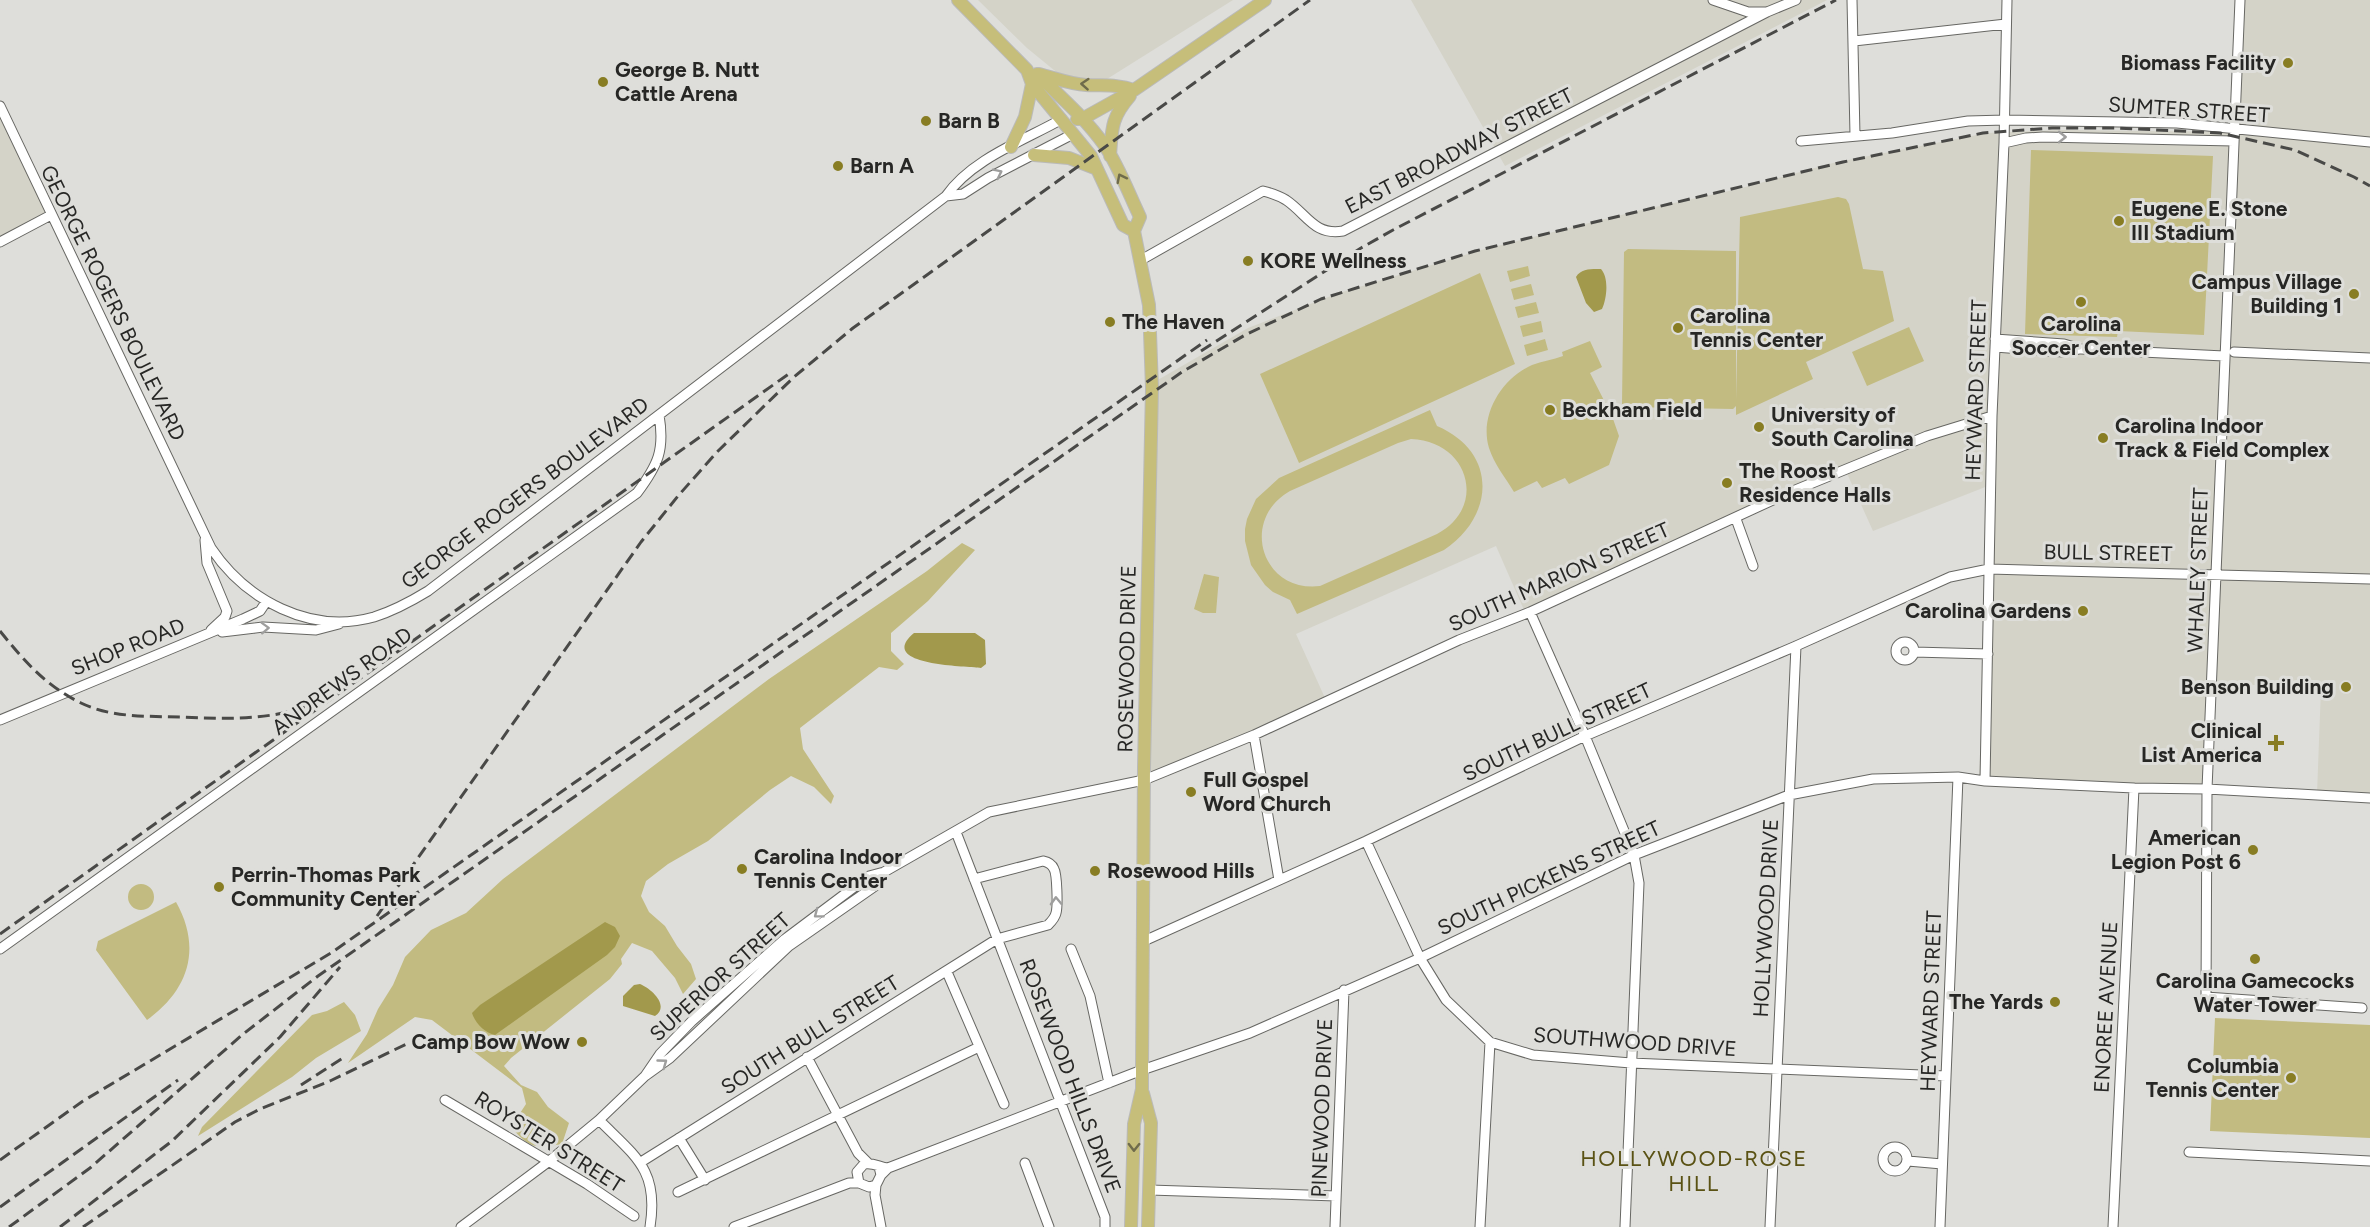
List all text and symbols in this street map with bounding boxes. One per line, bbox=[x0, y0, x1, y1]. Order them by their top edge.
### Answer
place label: Biomass Facility bbox=[2121, 50, 2277, 75]
marker: Biomass Facility bbox=[2281, 56, 2295, 70]
place label: George B. Nutt Cattle Arena bbox=[615, 57, 760, 106]
marker: George B. Nutt Cattle Arena bbox=[596, 75, 610, 89]
one-way arrow bbox=[1081, 78, 1090, 91]
street label: EAST BROADWAY STREET bbox=[1341, 82, 1577, 219]
street label: SUMTER STREET bbox=[2107, 91, 2271, 128]
place label: Barn B bbox=[938, 108, 1000, 133]
marker: Barn B bbox=[919, 114, 933, 128]
one-way arrow bbox=[2058, 131, 2067, 143]
place label: Barn A bbox=[850, 153, 914, 178]
marker: Barn A bbox=[831, 159, 845, 173]
street label: GEORGE ROGERS BOULEVARD bbox=[36, 161, 191, 445]
one-way arrow bbox=[992, 168, 1003, 180]
one-way arrow bbox=[1117, 173, 1129, 184]
place label: Eugene E. Stone III Stadium bbox=[2131, 196, 2288, 245]
marker: Eugene E. Stone III Stadium bbox=[2112, 214, 2126, 228]
place label: KORE Wellness bbox=[1260, 248, 1407, 273]
marker: KORE Wellness bbox=[1241, 254, 1255, 268]
place label: Campus Village Building 1 bbox=[2191, 269, 2342, 318]
marker: Campus Village Building 1 bbox=[2347, 287, 2361, 301]
marker: Carolina Soccer Center bbox=[2074, 295, 2088, 309]
street label: HEYWARD STREET bbox=[1960, 298, 1991, 481]
place label: Carolina Tennis Center bbox=[1690, 303, 1823, 352]
place label: The Haven bbox=[1122, 309, 1224, 334]
place label: Carolina Soccer Center bbox=[2011, 311, 2151, 360]
marker: The Haven bbox=[1103, 315, 1117, 329]
marker: Carolina Tennis Center bbox=[1671, 321, 1685, 335]
street label: GEORGE ROGERS BOULEVARD bbox=[396, 391, 653, 594]
place label: Beckham Field bbox=[1562, 397, 1702, 422]
place label: University of South Carolina bbox=[1771, 402, 1914, 451]
marker: Beckham Field bbox=[1543, 403, 1557, 417]
place label: Carolina Indoor Track & Field Complex bbox=[2115, 413, 2330, 462]
marker: University of South Carolina bbox=[1752, 420, 1766, 434]
marker: Carolina Indoor Track & Field Complex bbox=[2096, 431, 2110, 445]
place label: The Roost Residence Halls bbox=[1739, 458, 1891, 507]
marker: The Roost Residence Halls bbox=[1720, 476, 1734, 490]
street label: WHALEY STREET bbox=[2182, 486, 2213, 653]
street label: SOUTH MARION STREET bbox=[1445, 516, 1673, 637]
street label: BULL STREET bbox=[2043, 539, 2173, 566]
street label: ROSEWOOD DRIVE bbox=[1112, 565, 1141, 753]
place label: Carolina Gardens bbox=[1905, 598, 2071, 623]
marker: Carolina Gardens bbox=[2076, 604, 2090, 618]
street label: SHOP ROAD bbox=[67, 612, 188, 681]
one-way arrow bbox=[260, 621, 269, 634]
street label: ANDREWS ROAD bbox=[267, 621, 417, 740]
place label: Benson Building bbox=[2181, 674, 2334, 699]
street label: SOUTH BULL STREET bbox=[1459, 677, 1655, 786]
marker: Benson Building bbox=[2339, 680, 2353, 694]
place label: Clinical List America bbox=[2141, 718, 2262, 767]
marker: Clinical List America bbox=[2267, 734, 2285, 752]
place label: Full Gospel Word Church bbox=[1203, 767, 1331, 816]
marker: Full Gospel Word Church bbox=[1184, 785, 1198, 799]
street label: SOUTH PICKENS STREET bbox=[1433, 815, 1665, 940]
street label: HOLLYWOOD DRIVE bbox=[1748, 818, 1783, 1018]
place label: American Legion Post 6 bbox=[2111, 825, 2241, 874]
marker: American Legion Post 6 bbox=[2246, 843, 2260, 857]
place label: Carolina Indoor Tennis Center bbox=[754, 844, 902, 893]
place label: Rosewood Hills bbox=[1107, 858, 1254, 883]
place label: Perrin-Thomas Park Community Center bbox=[231, 862, 421, 911]
marker: Carolina Indoor Tennis Center bbox=[735, 862, 749, 876]
marker: Rosewood Hills bbox=[1088, 864, 1102, 878]
marker: Perrin-Thomas Park Community Center bbox=[212, 880, 226, 894]
one-way arrow bbox=[1050, 897, 1063, 906]
street label: SUPERIOR STREET bbox=[644, 907, 795, 1046]
one-way arrow bbox=[813, 907, 824, 918]
street label: HEYWARD STREET bbox=[1915, 909, 1946, 1092]
street label: ENOREE AVENUE bbox=[2089, 920, 2122, 1094]
marker: Carolina Gamecocks Water Tower bbox=[2248, 952, 2262, 966]
street label: ROSEWOOD HILLS DRIVE bbox=[1014, 955, 1127, 1196]
place label: Carolina Gamecocks Water Tower bbox=[2156, 968, 2354, 1017]
street label: SOUTH BULL STREET bbox=[716, 969, 904, 1100]
place label: The Yards bbox=[1949, 989, 2043, 1014]
marker: The Yards bbox=[2048, 995, 2062, 1009]
street label: PINEWOOD DRIVE bbox=[1306, 1018, 1337, 1198]
street label: SOUTHWOOD DRIVE bbox=[1532, 1022, 1738, 1061]
place label: Camp Bow Wow bbox=[411, 1029, 570, 1054]
marker: Camp Bow Wow bbox=[575, 1035, 589, 1049]
place label: Columbia Tennis Center bbox=[2146, 1053, 2279, 1102]
one-way arrow bbox=[656, 1060, 667, 1071]
marker: Columbia Tennis Center bbox=[2284, 1071, 2298, 1085]
street label: ROYSTER STREET bbox=[470, 1086, 629, 1198]
one-way arrow bbox=[1127, 1142, 1140, 1151]
district label: HOLLYWOOD-ROSE HILL bbox=[1580, 1145, 1808, 1197]

